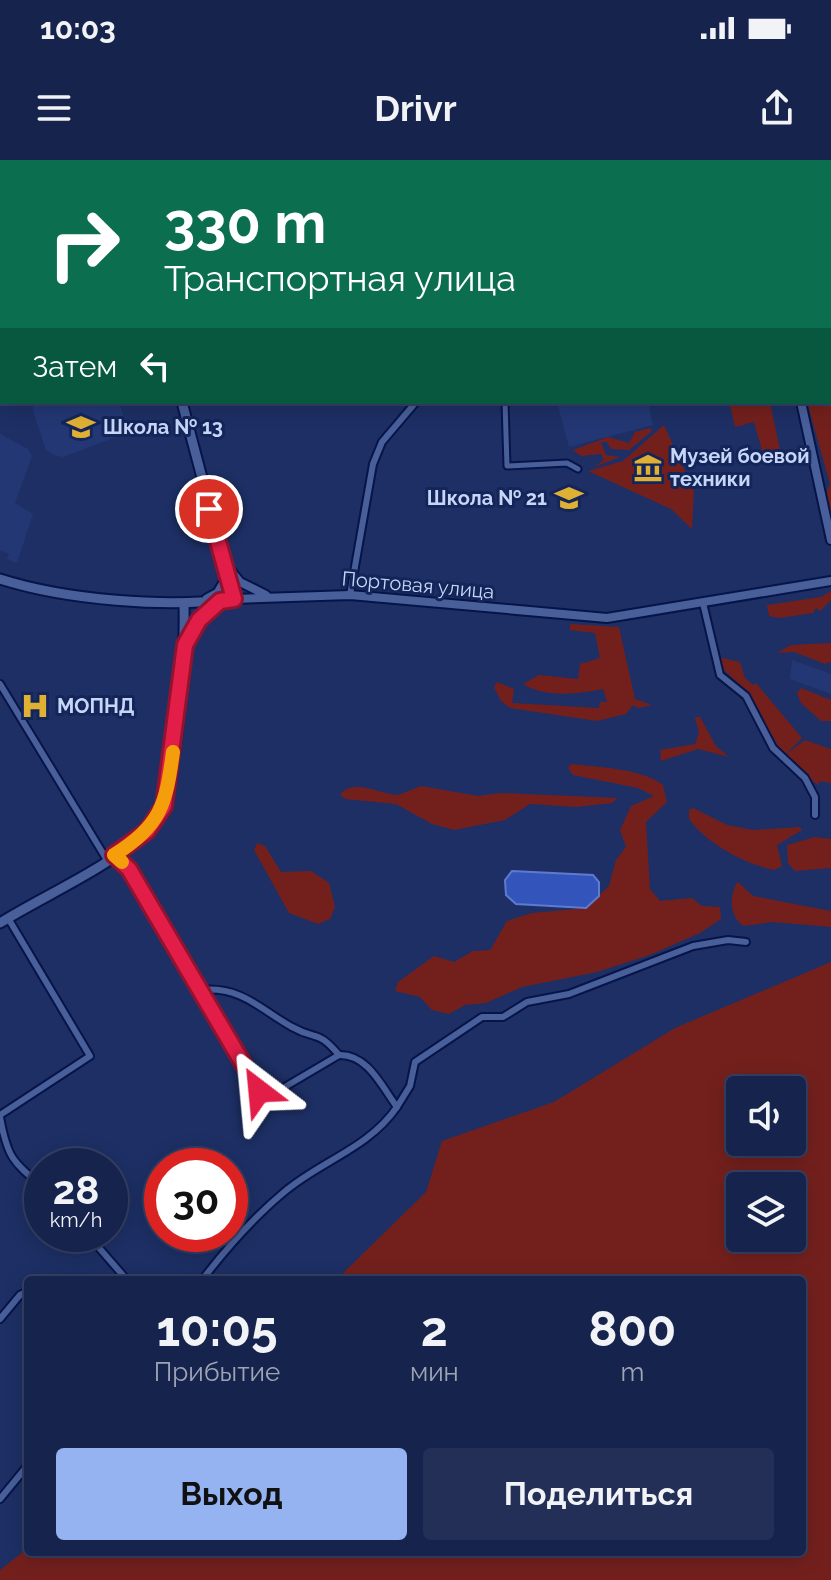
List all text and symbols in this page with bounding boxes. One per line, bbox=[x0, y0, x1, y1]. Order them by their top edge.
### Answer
text: 10:03 bbox=[40, 11, 116, 46]
icon: menu bbox=[32, 86, 76, 130]
icon: share bbox=[755, 86, 799, 130]
text: Drivr bbox=[374, 87, 457, 129]
text: 330 m bbox=[164, 190, 326, 256]
icon: right bbox=[32, 192, 136, 296]
text: Транспортная улица bbox=[164, 257, 516, 299]
icon: left bbox=[133, 344, 177, 388]
text: Затем bbox=[32, 349, 117, 384]
school or university icon: Школа № 13 bbox=[66, 412, 96, 442]
place label: Школа № 13 bbox=[103, 415, 223, 439]
place label: Музей боевой техники bbox=[670, 444, 810, 491]
museum icon: Музей боевой техники bbox=[633, 453, 663, 483]
pin bbox=[175, 475, 243, 543]
school or university icon: Школа № 21 bbox=[554, 483, 584, 513]
place label: Школа № 21 bbox=[427, 486, 547, 510]
icon: arrive bbox=[187, 487, 231, 531]
street label: Портовая улица bbox=[341, 566, 495, 604]
hospital icon: МОПНД bbox=[20, 691, 50, 721]
place label: МОПНД bbox=[57, 694, 135, 718]
position arrow bbox=[217, 1049, 301, 1133]
map controls bbox=[726, 1076, 806, 1252]
button: sound bbox=[726, 1076, 806, 1156]
speed limit sign: 30 bbox=[144, 1148, 248, 1252]
text: 28 bbox=[53, 1166, 99, 1213]
button: layers bbox=[726, 1172, 806, 1252]
text: km/h bbox=[50, 1208, 102, 1232]
text: 10:05 bbox=[156, 1301, 278, 1357]
text: 2 bbox=[421, 1301, 448, 1357]
text: 800 bbox=[588, 1301, 676, 1357]
text: Прибытие bbox=[154, 1357, 280, 1387]
text: мин bbox=[410, 1357, 459, 1387]
text: m bbox=[620, 1357, 644, 1387]
button: Выход bbox=[56, 1448, 407, 1540]
button: Поделиться bbox=[423, 1448, 774, 1540]

